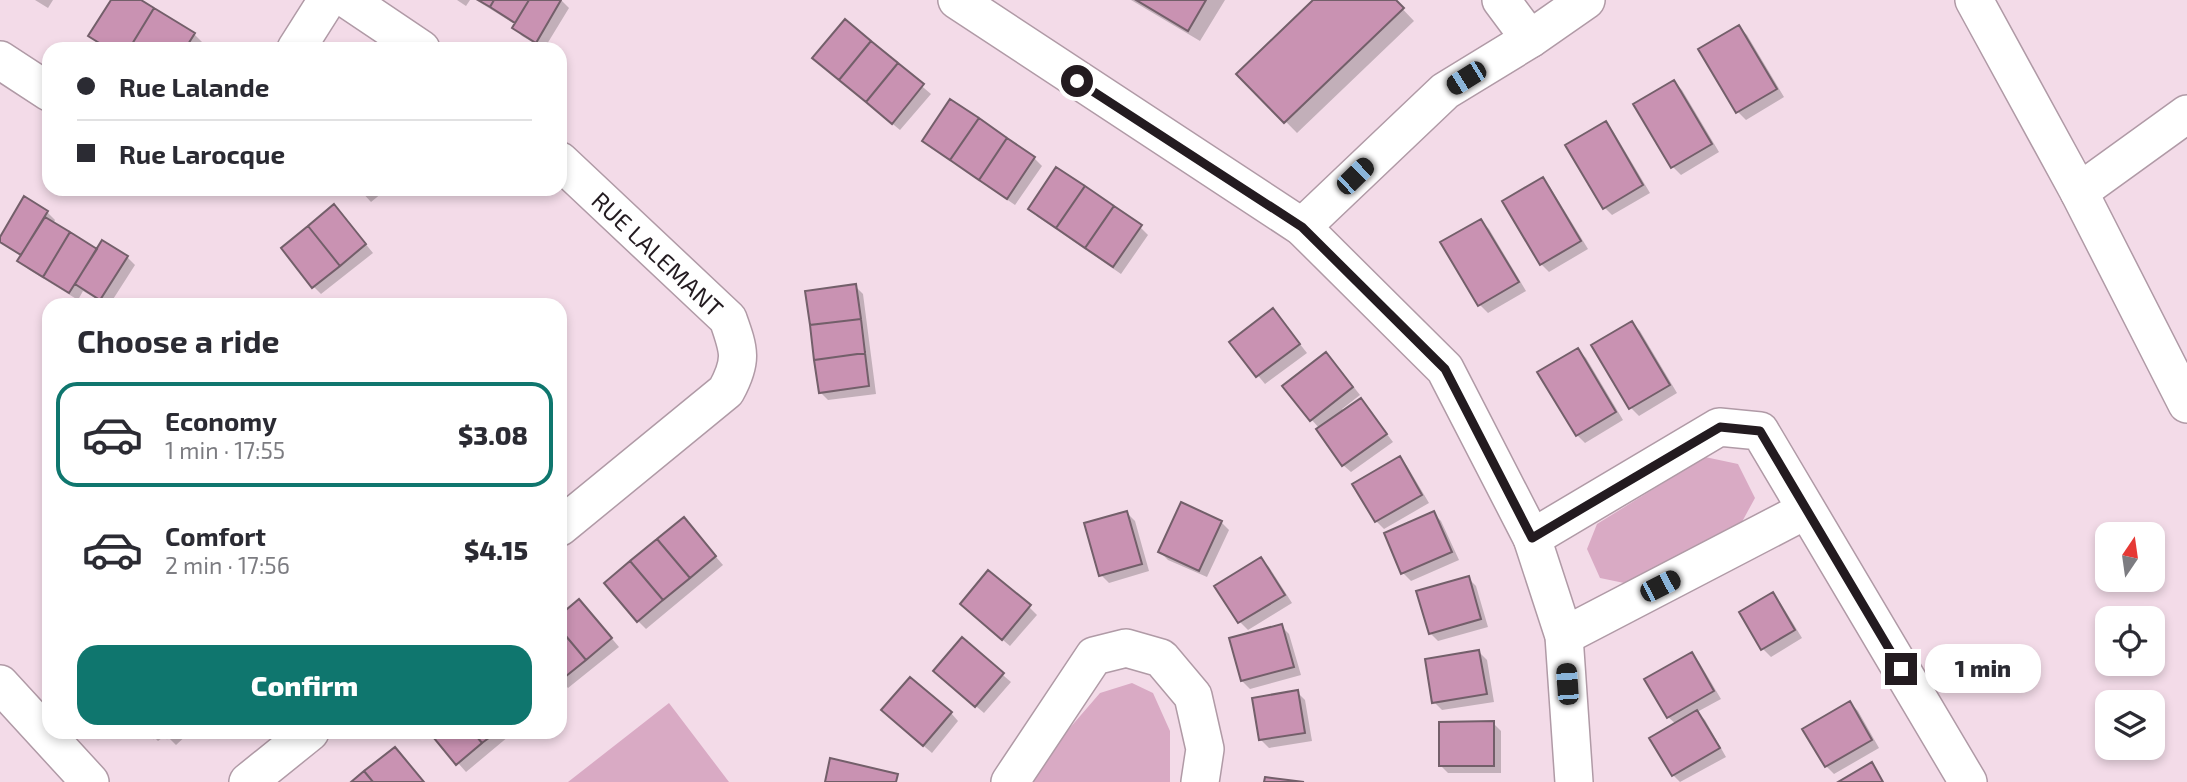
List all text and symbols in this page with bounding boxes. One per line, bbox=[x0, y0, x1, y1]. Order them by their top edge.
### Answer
car bbox=[1443, 58, 1490, 98]
route start bbox=[1061, 65, 1093, 97]
text: Rue Lalande bbox=[119, 71, 269, 102]
text: Rue Larocque bbox=[119, 138, 285, 169]
car bbox=[1333, 154, 1378, 198]
street label: RUE LALEMANT bbox=[587, 185, 730, 322]
text: Choose a ride bbox=[77, 321, 280, 359]
icon: car bbox=[81, 403, 144, 466]
text: Economy bbox=[165, 405, 277, 436]
text: $3.08 bbox=[458, 419, 528, 450]
text: 1 min · 17:55 bbox=[165, 436, 285, 464]
icon: car bbox=[81, 518, 144, 581]
text: Comfort bbox=[165, 520, 266, 551]
north arrow bbox=[2095, 522, 2165, 592]
map controls bbox=[2095, 522, 2165, 760]
text: $4.15 bbox=[464, 534, 528, 565]
text: 2 min · 17:56 bbox=[165, 551, 290, 579]
car bbox=[1637, 567, 1684, 605]
button: locate bbox=[2095, 606, 2165, 676]
callout: 1 min bbox=[1926, 644, 2041, 694]
button: Confirm bbox=[77, 645, 532, 725]
route end bbox=[1885, 653, 1917, 685]
text: 1 min bbox=[1955, 654, 2011, 682]
car bbox=[1556, 662, 1579, 706]
button: layers bbox=[2095, 690, 2165, 760]

